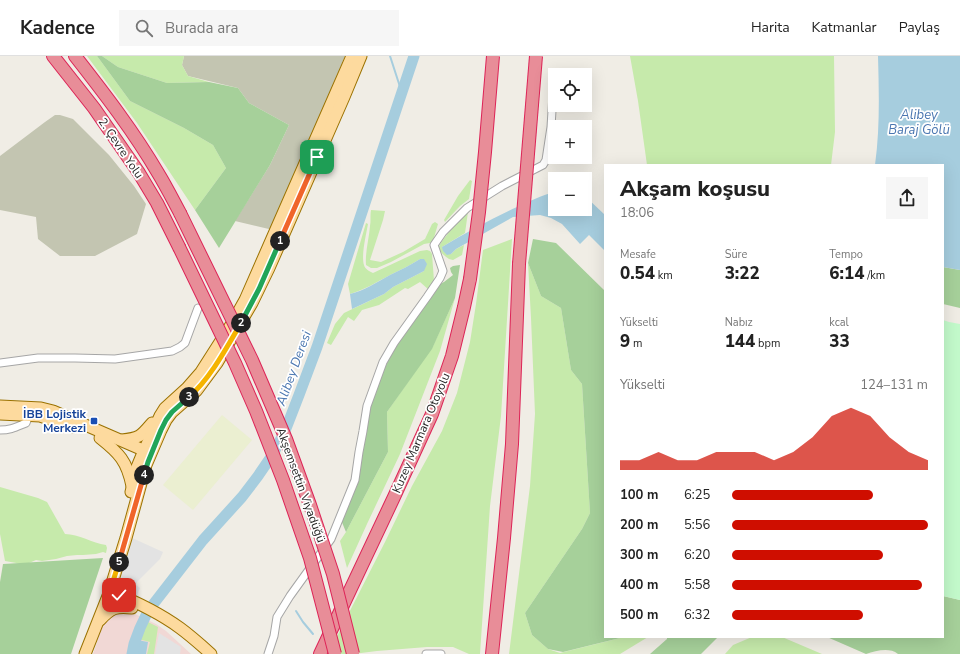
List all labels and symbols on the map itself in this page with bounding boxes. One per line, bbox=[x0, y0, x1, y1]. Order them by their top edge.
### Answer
water label: Alibey Baraj Gölü bbox=[888, 106, 950, 139]
street label: 2. Çevre Yolu bbox=[95, 115, 147, 181]
pin bbox=[300, 140, 334, 174]
pin: 1 bbox=[270, 231, 290, 251]
pin: 2 bbox=[231, 313, 251, 333]
water label: Alibey Deresi bbox=[272, 328, 316, 409]
street label: Kuzey Marmara Otoyolu bbox=[388, 370, 454, 496]
pin: 3 bbox=[179, 387, 199, 407]
place label: İBB Lojistik Merkezi bbox=[23, 406, 87, 436]
marker: İBB Lojistik Merkezi bbox=[89, 416, 99, 426]
street label: Akşemsettin Viyadüğü bbox=[273, 425, 329, 545]
pin: 4 bbox=[134, 465, 154, 485]
pin: 5 bbox=[109, 552, 129, 572]
pin bbox=[102, 578, 136, 612]

